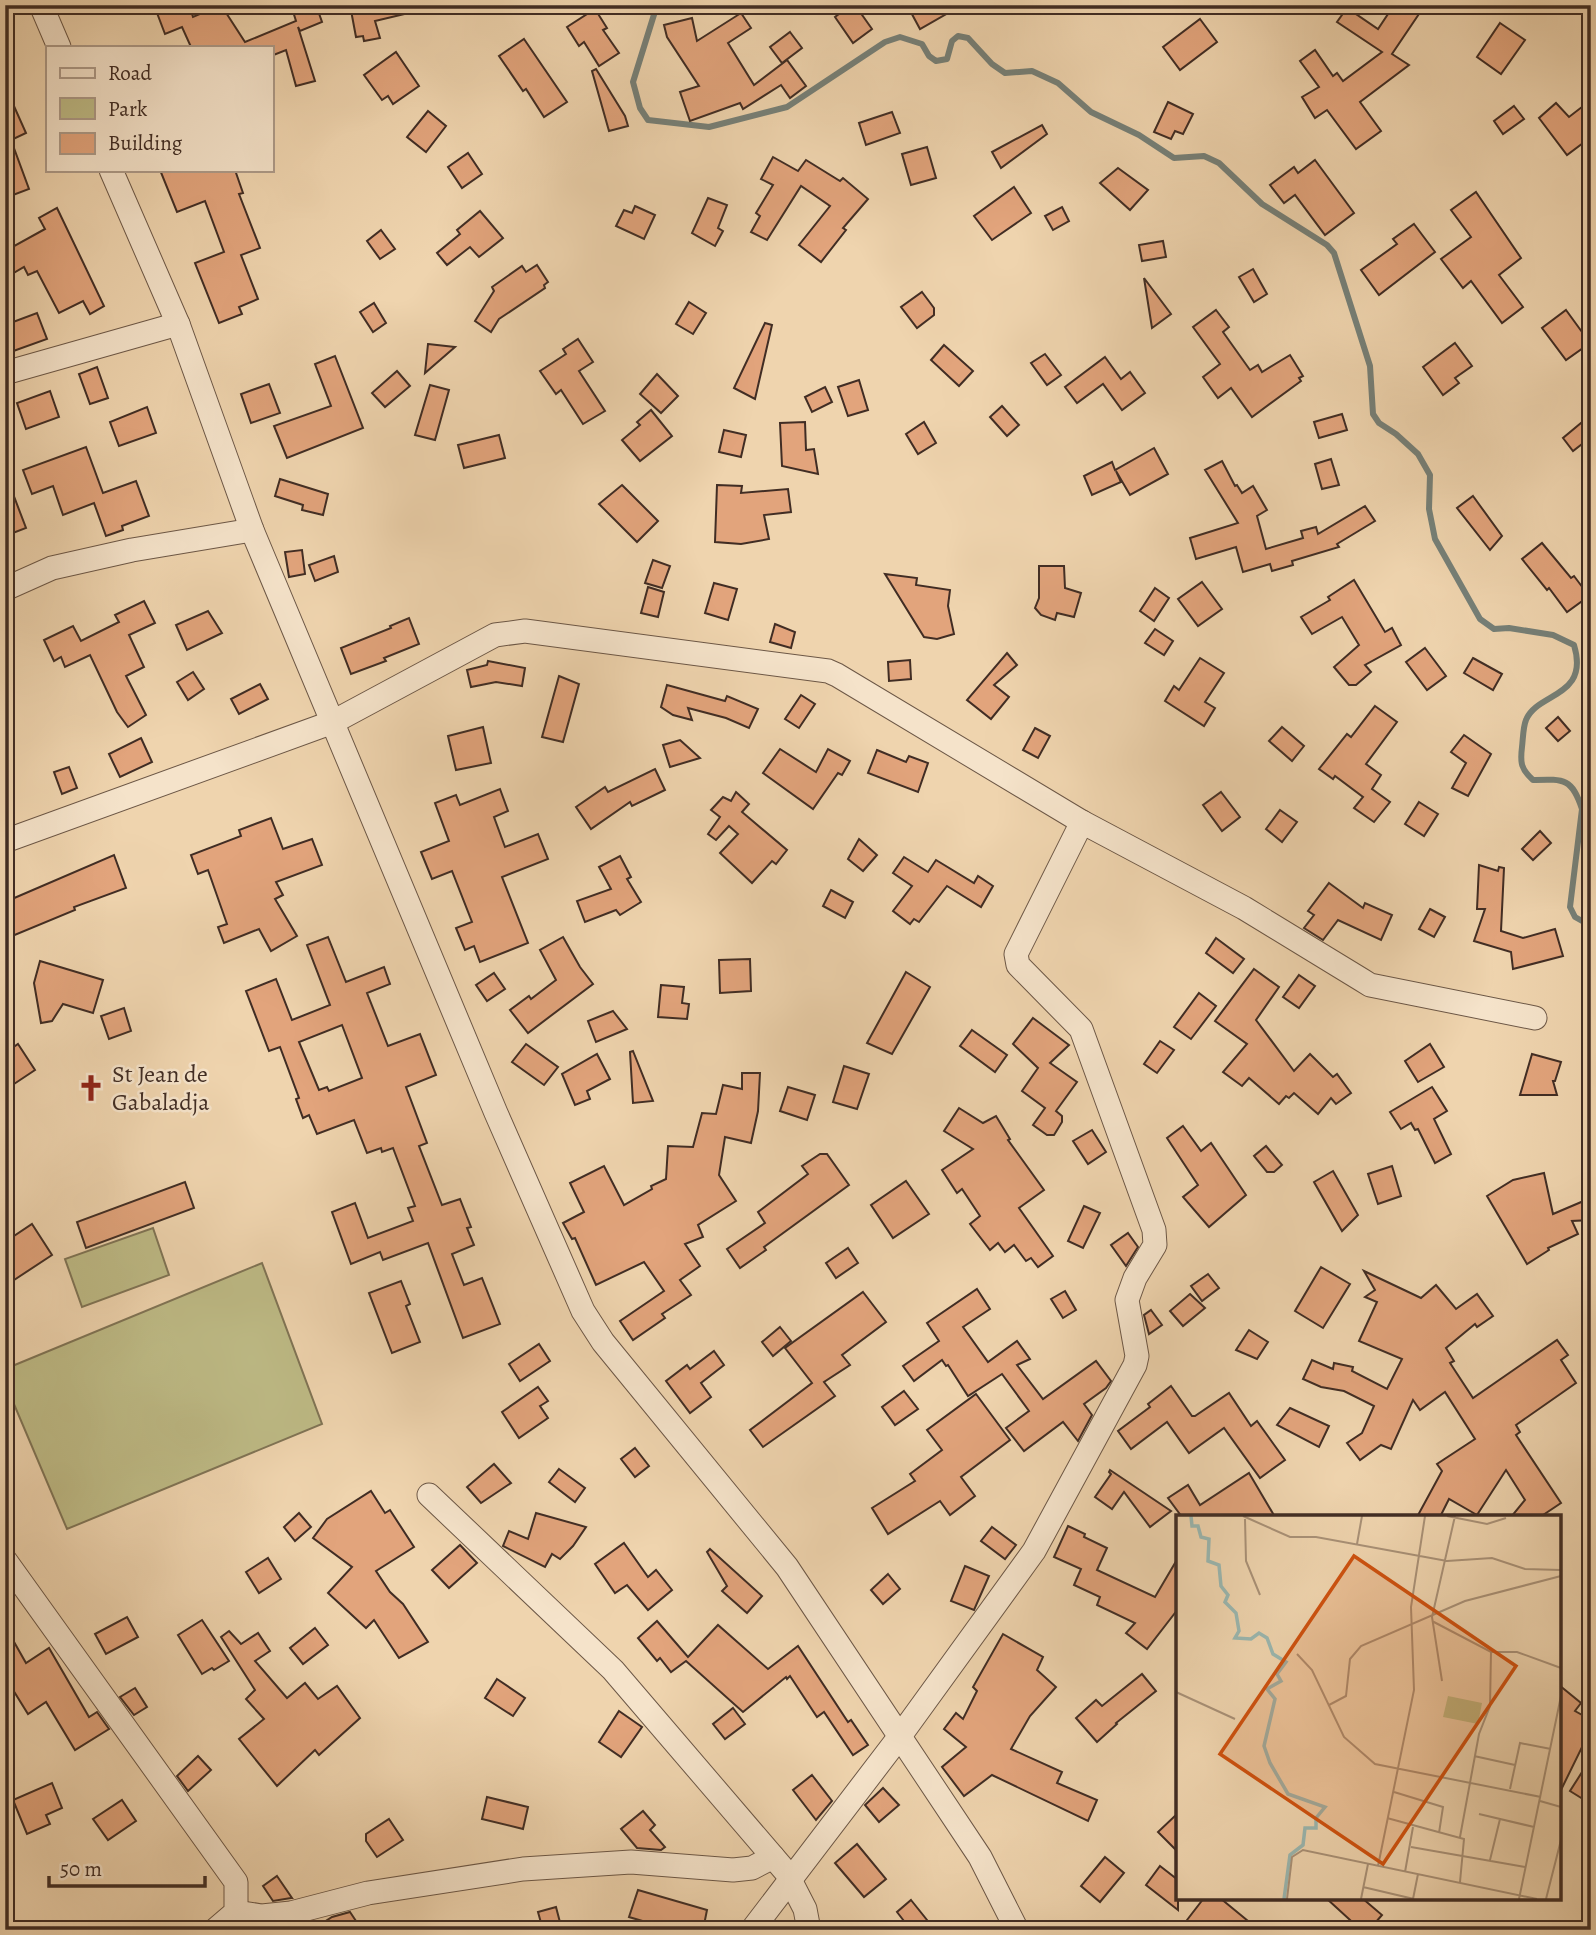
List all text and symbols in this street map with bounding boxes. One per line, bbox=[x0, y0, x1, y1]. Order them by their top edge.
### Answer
legend bbox=[46, 46, 273, 172]
text: Road bbox=[108, 59, 152, 87]
text: Park bbox=[108, 95, 148, 123]
text: Building bbox=[108, 129, 183, 157]
place label: St Jean de Gabaladja bbox=[112, 1058, 210, 1118]
church icon: St Jean de Gabaladja bbox=[76, 1073, 106, 1103]
inset map bbox=[1176, 1515, 1561, 1900]
scale bar bbox=[49, 1844, 205, 1888]
text: 50 m bbox=[60, 1855, 102, 1883]

